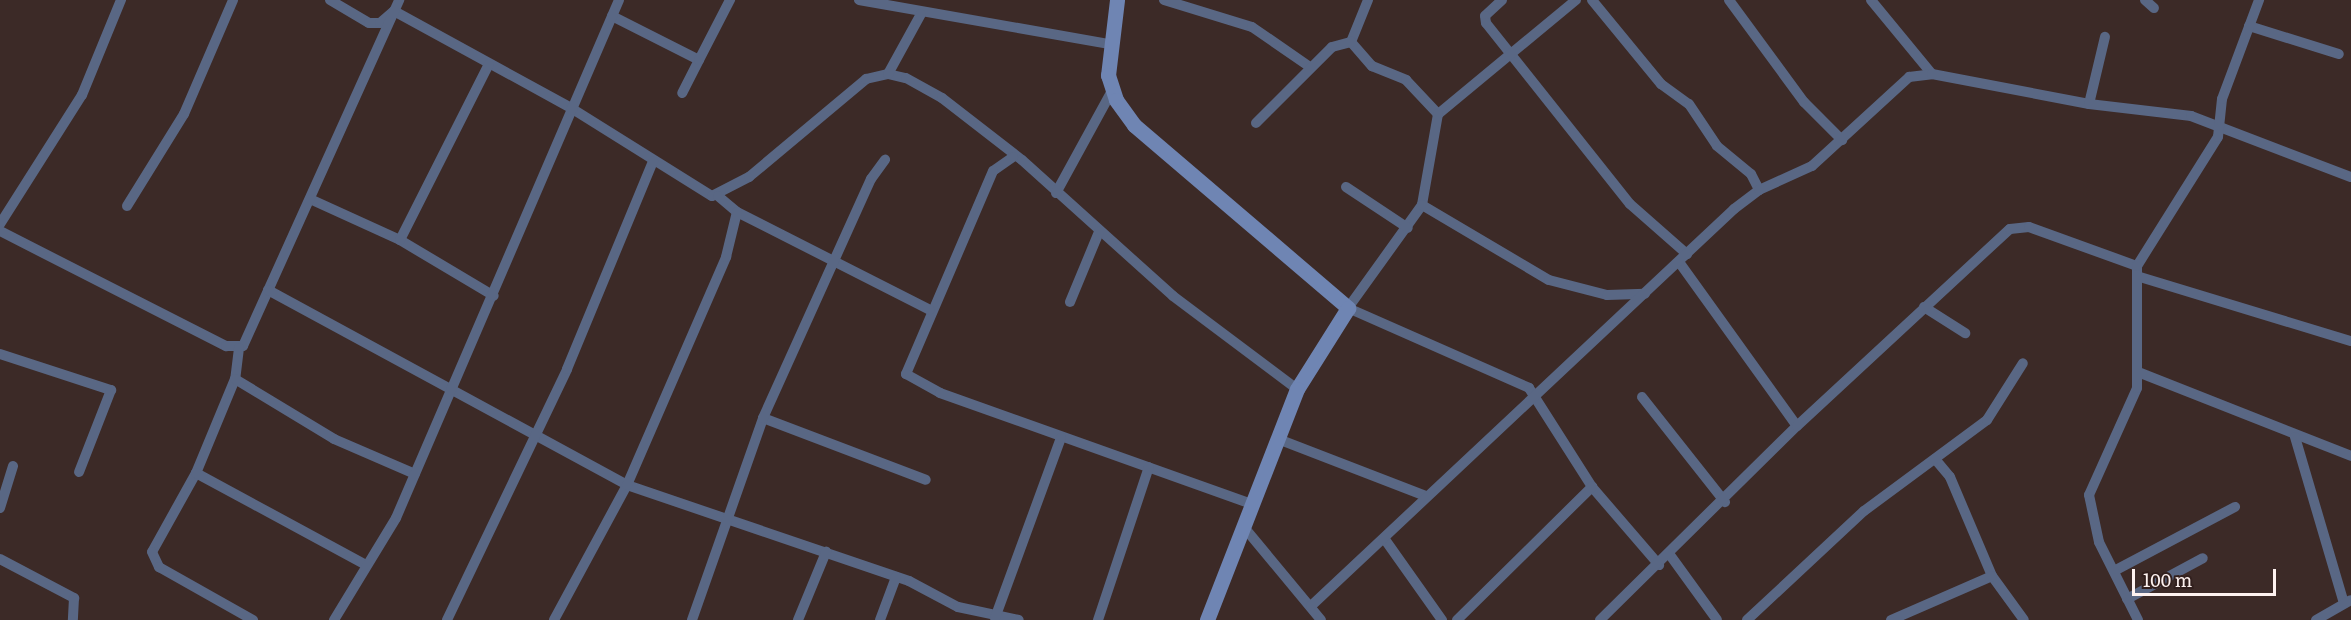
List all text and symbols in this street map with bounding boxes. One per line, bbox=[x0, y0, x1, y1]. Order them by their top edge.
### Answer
scale bar bbox=[2135, 557, 2279, 595]
text: 100 m bbox=[2143, 566, 2192, 593]

